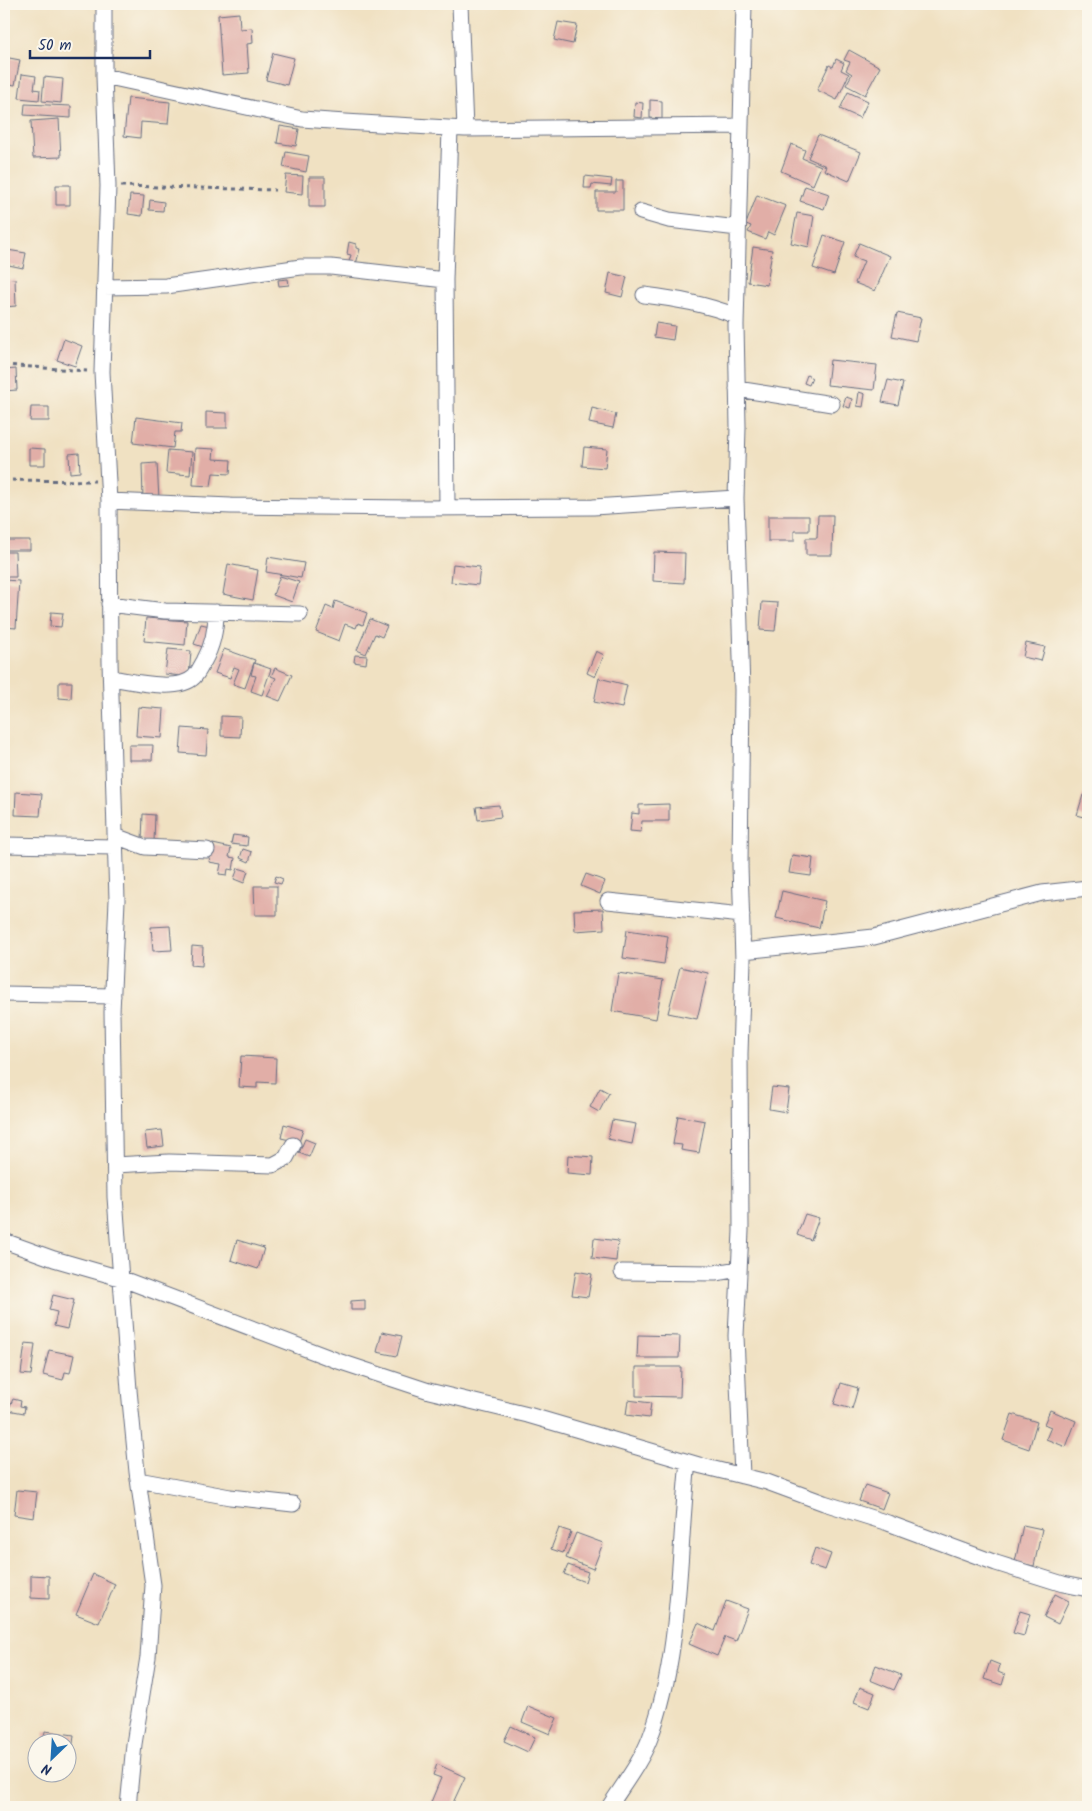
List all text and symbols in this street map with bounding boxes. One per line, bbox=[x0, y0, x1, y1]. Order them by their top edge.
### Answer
scale bar bbox=[30, 28, 150, 60]
text: 50 m bbox=[38, 34, 72, 58]
north arrow bbox=[28, 1734, 78, 1784]
text: N bbox=[38, 1757, 56, 1781]

